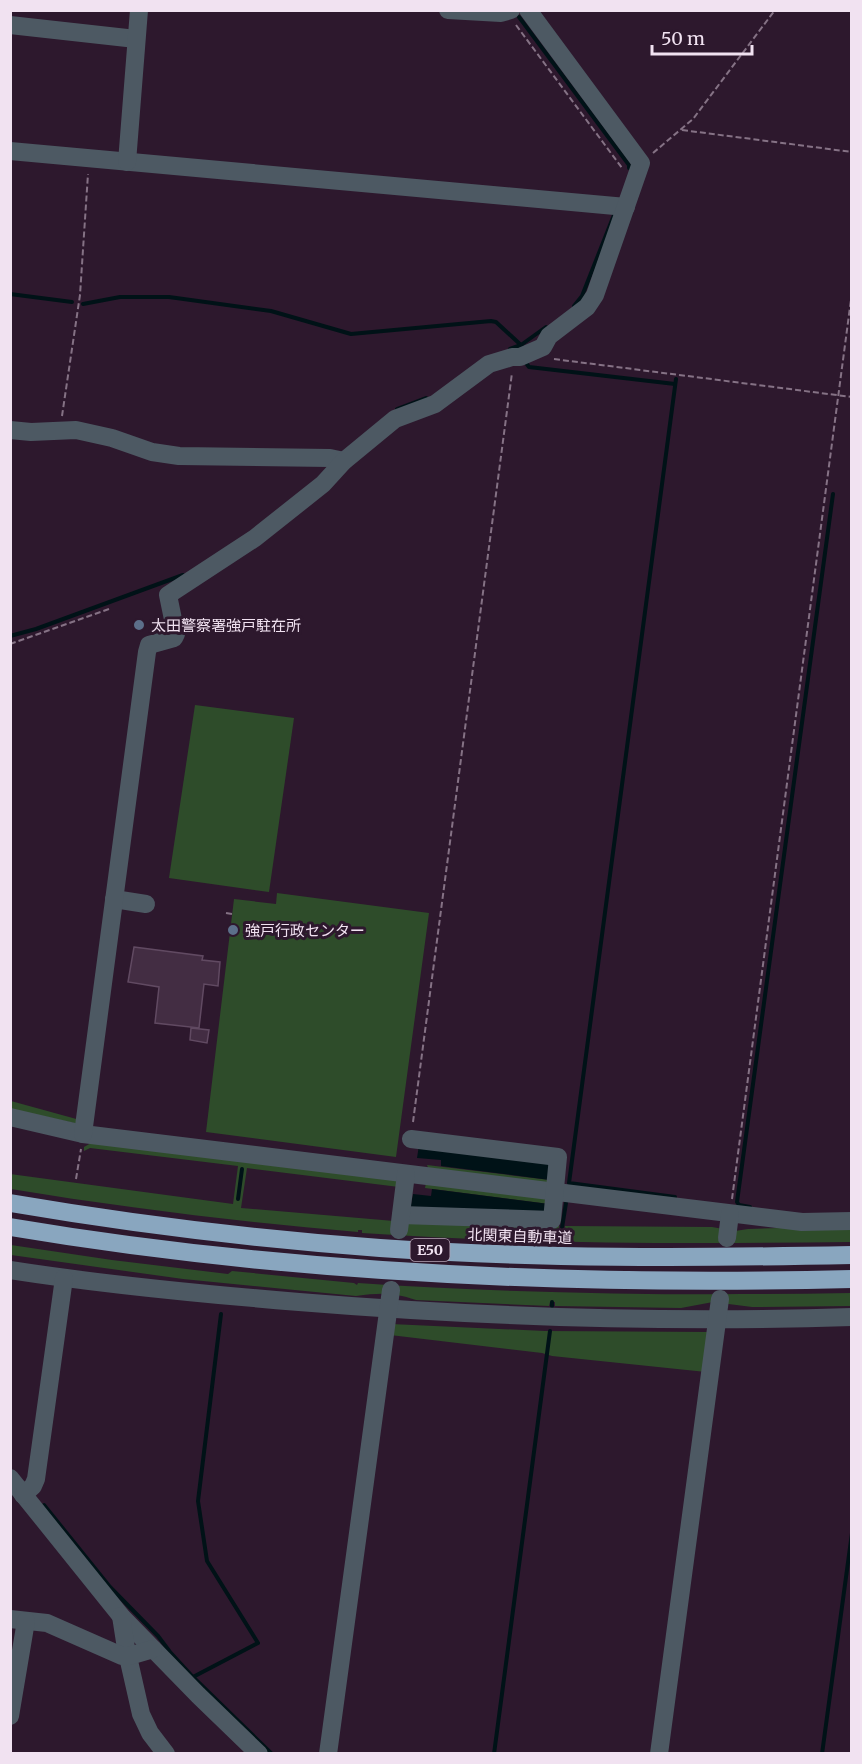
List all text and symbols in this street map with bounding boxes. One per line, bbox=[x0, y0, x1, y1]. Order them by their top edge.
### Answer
scale bar bbox=[652, 18, 752, 56]
text: 50 m bbox=[661, 27, 705, 50]
place label: 太田警察署強戸駐在所 bbox=[151, 616, 301, 635]
marker: 太田警察署強戸駐在所 bbox=[132, 618, 146, 632]
place label: 強戸行政センター bbox=[245, 921, 365, 940]
marker: 強戸行政センター bbox=[226, 923, 240, 937]
street label: 北関東自動車道 bbox=[467, 1225, 573, 1247]
road number: E50 bbox=[410, 1239, 450, 1261]

